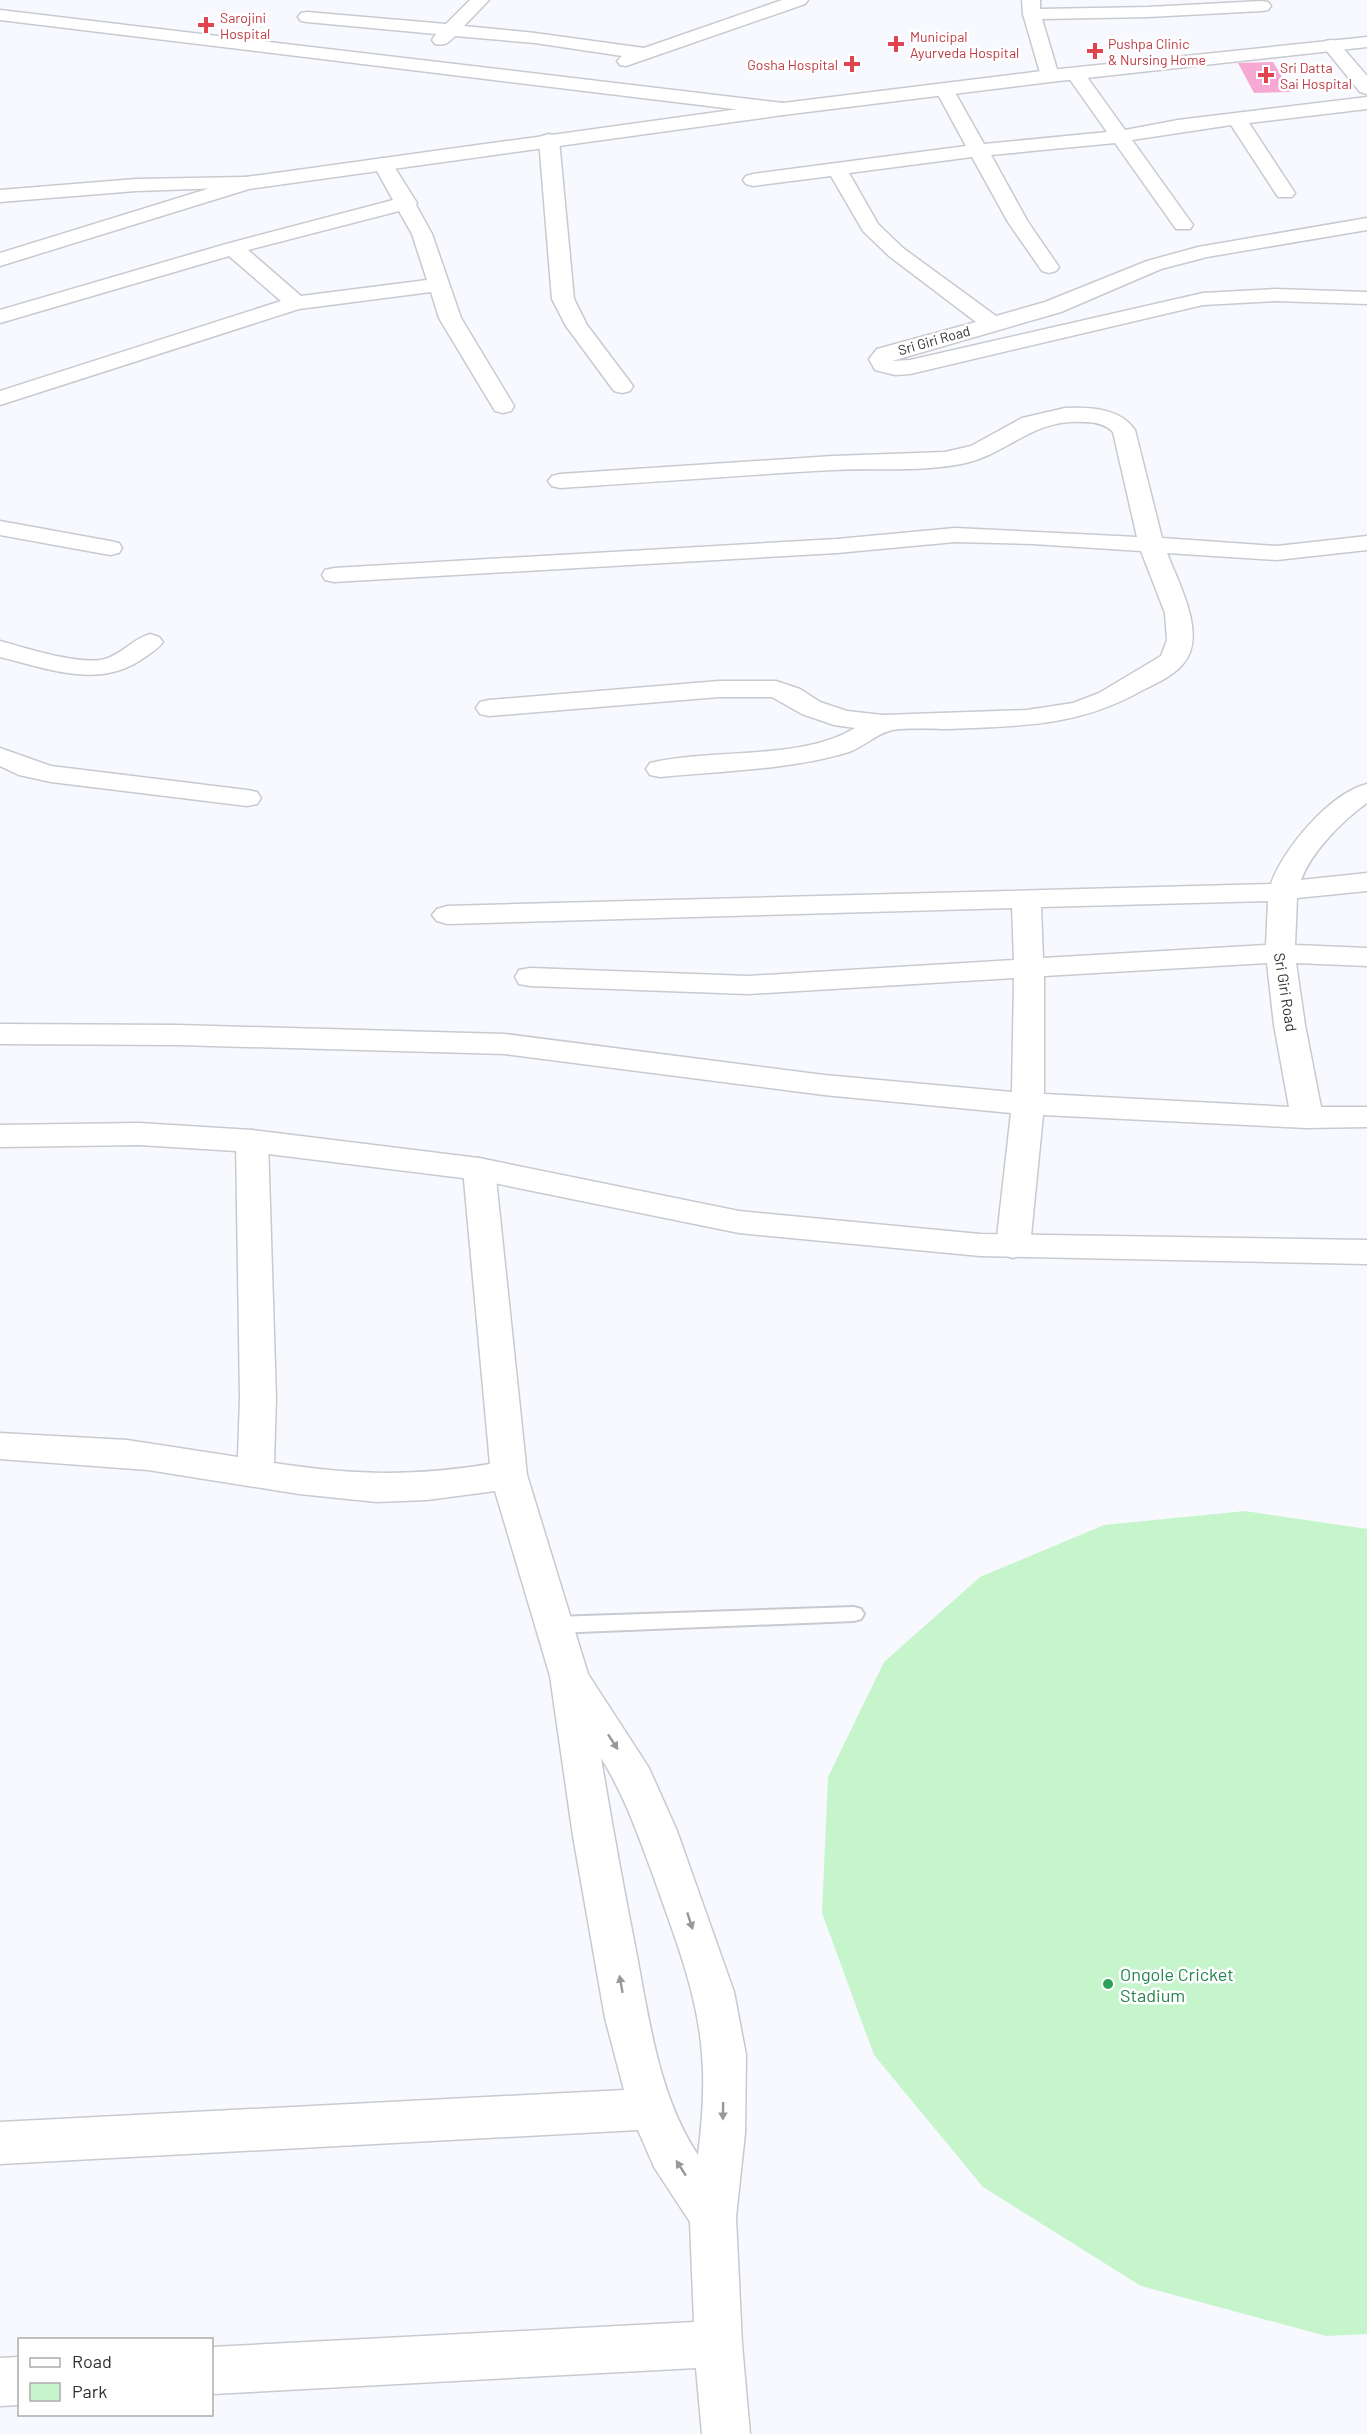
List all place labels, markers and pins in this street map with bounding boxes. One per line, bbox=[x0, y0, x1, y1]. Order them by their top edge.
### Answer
place label: Sarojini Hospital bbox=[220, 9, 270, 42]
marker: Sarojini Hospital bbox=[197, 16, 215, 34]
place label: Municipal Ayurveda Hospital bbox=[910, 28, 1019, 61]
marker: Municipal Ayurveda Hospital bbox=[887, 35, 905, 53]
place label: Pushpa Clinic & Nursing Home bbox=[1108, 35, 1206, 68]
marker: Pushpa Clinic & Nursing Home bbox=[1086, 42, 1104, 60]
marker: Gosha Hospital bbox=[843, 55, 861, 73]
place label: Gosha Hospital bbox=[747, 56, 838, 73]
place label: Sri Datta Sai Hospital bbox=[1280, 59, 1352, 92]
marker: Sri Datta Sai Hospital bbox=[1257, 66, 1275, 84]
place label: Ongole Cricket Stadium bbox=[1120, 1963, 1234, 2006]
marker: Ongole Cricket Stadium bbox=[1101, 1977, 1115, 1991]

